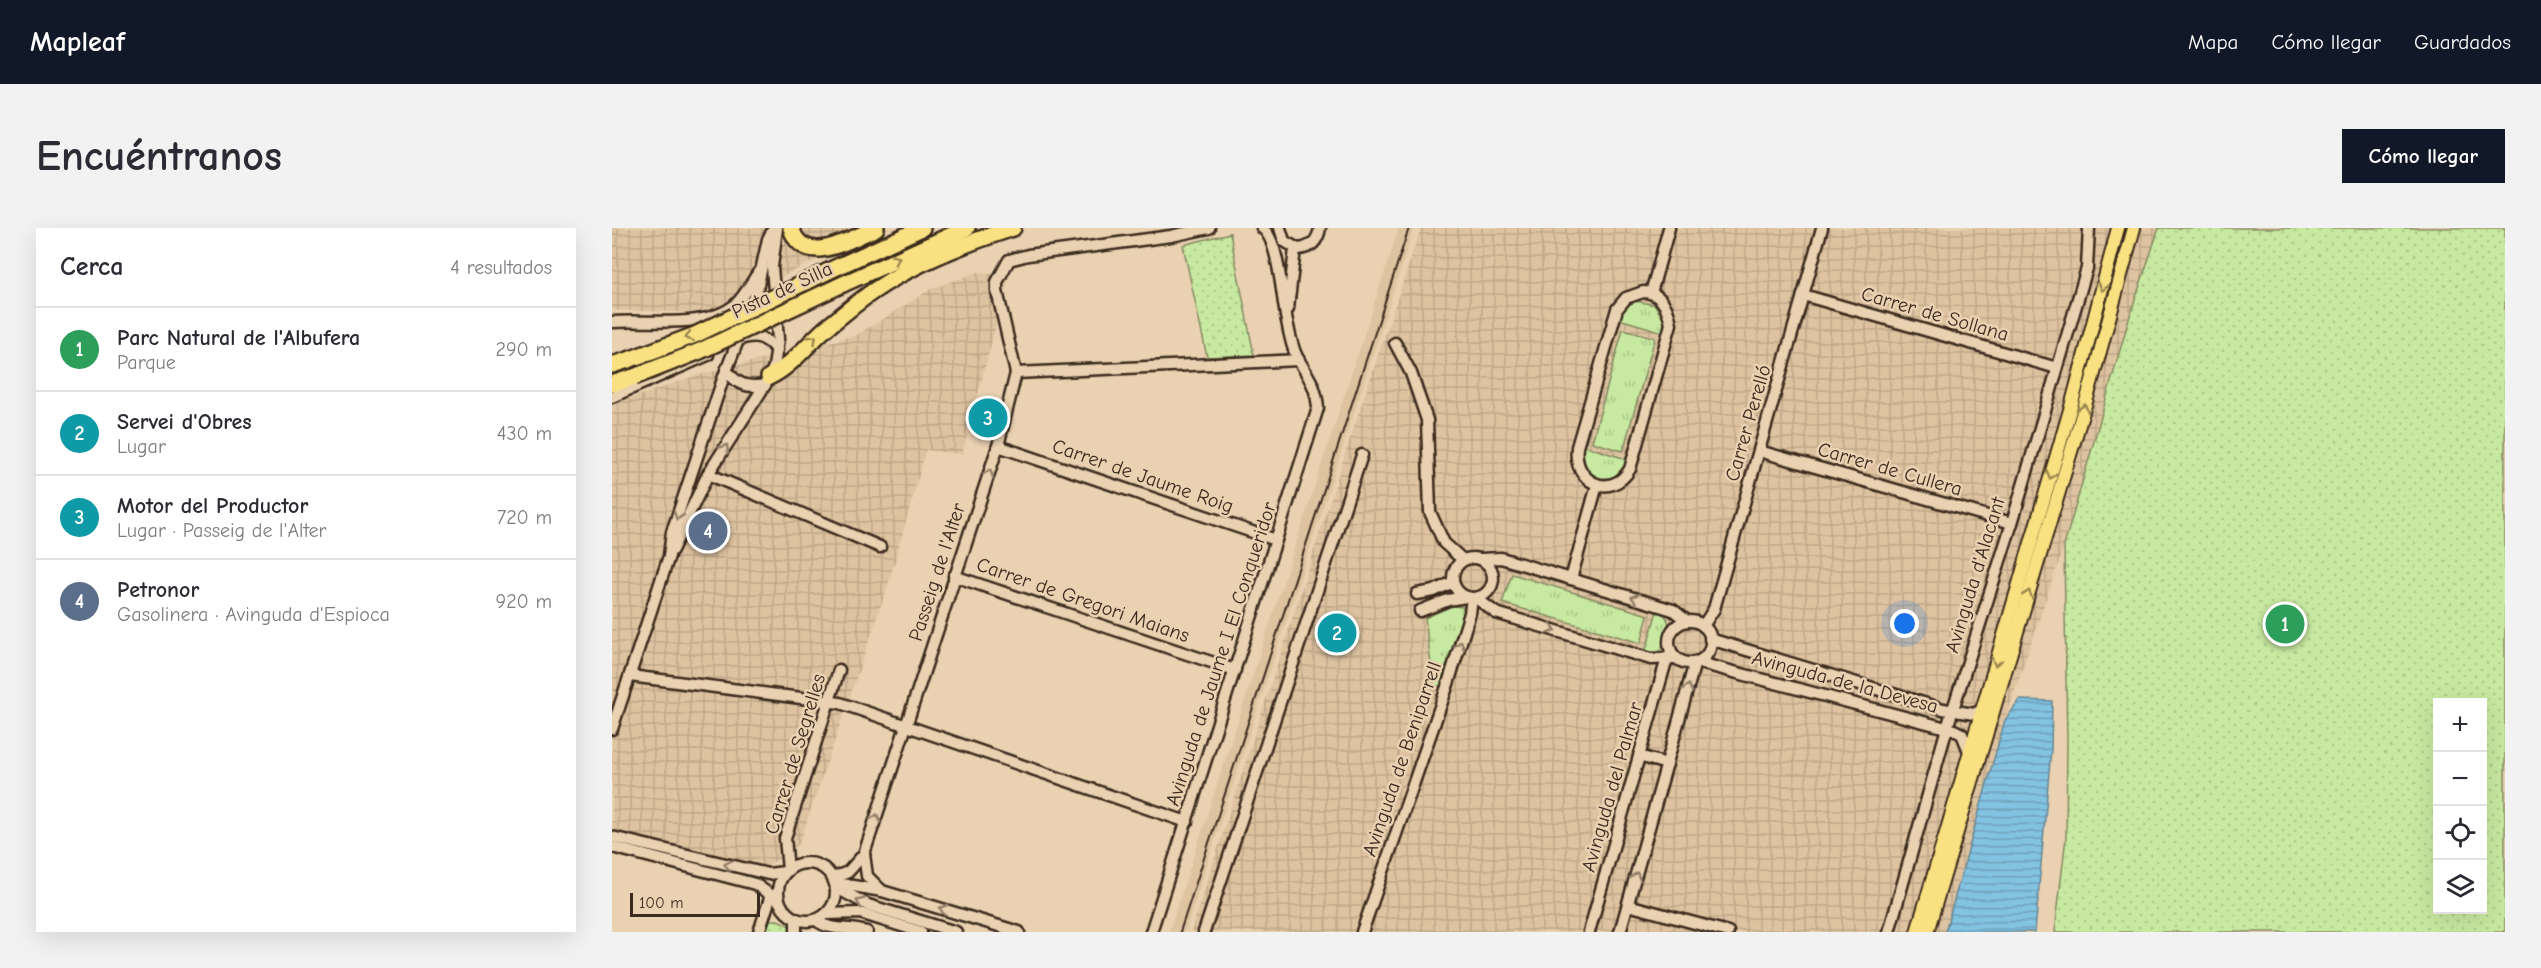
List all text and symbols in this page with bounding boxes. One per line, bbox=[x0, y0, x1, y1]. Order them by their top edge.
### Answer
text: Mapleaf bbox=[30, 26, 125, 58]
text: Mapa bbox=[2188, 30, 2238, 54]
text: Cómo llegar bbox=[2271, 30, 2381, 54]
text: Guardados bbox=[2414, 30, 2511, 54]
button: Cómo llegar bbox=[2342, 129, 2505, 183]
text: Encuéntranos bbox=[36, 132, 282, 181]
text: Cerca bbox=[60, 252, 124, 282]
one-way arrow bbox=[890, 255, 901, 267]
text: 4 resultados bbox=[450, 256, 552, 279]
street label: Pista de Silla bbox=[728, 257, 836, 323]
street label: Carrer de Sollana bbox=[1859, 282, 2011, 346]
one-way arrow bbox=[2097, 282, 2110, 292]
text: Parc Natural de l'Albufera bbox=[117, 325, 360, 351]
one-way arrow bbox=[684, 330, 695, 342]
one-way arrow bbox=[805, 336, 816, 347]
text: 1 bbox=[76, 338, 83, 361]
text: 290 m bbox=[496, 338, 552, 361]
text: Parque bbox=[117, 351, 176, 374]
street label: Carrer Perelló bbox=[1720, 362, 1776, 484]
pin: 3 bbox=[968, 396, 1007, 441]
one-way arrow bbox=[2077, 403, 2089, 414]
text: Servei d'Obres bbox=[117, 409, 252, 435]
text: 2 bbox=[75, 422, 84, 445]
text: 430 m bbox=[497, 422, 552, 445]
street label: Carrer de Jaume Roig bbox=[1049, 434, 1237, 518]
text: Lugar bbox=[117, 435, 166, 458]
street label: Carrer de Cullera bbox=[1815, 437, 1965, 501]
one-way arrow bbox=[717, 444, 729, 454]
one-way arrow bbox=[982, 468, 994, 478]
one-way arrow bbox=[2046, 469, 2058, 480]
text: Motor del Productor bbox=[117, 493, 308, 519]
street label: Avinguda d'Alacant bbox=[1940, 493, 2010, 656]
street label: Avinguda de Jaume I El Conqueridor bbox=[1161, 499, 1281, 809]
street label: Passeig de l'Alter bbox=[904, 500, 970, 644]
text: 3 bbox=[75, 506, 84, 529]
text: 720 m bbox=[497, 506, 552, 529]
pin: 4 bbox=[688, 508, 728, 554]
one-way arrow bbox=[672, 510, 685, 521]
text: Lugar · Passeig de l'Alter bbox=[117, 519, 327, 542]
street label: Carrer de Gregori Maians bbox=[974, 553, 1192, 647]
text: Petronor bbox=[117, 577, 199, 603]
one-way arrow bbox=[2021, 589, 2033, 600]
text: 4 bbox=[75, 590, 84, 613]
text: 920 m bbox=[496, 590, 552, 613]
one-way arrow bbox=[1630, 593, 1641, 605]
pin: 1 bbox=[2266, 602, 2304, 646]
text: Gasolinera · Avinguda d'Espioca bbox=[117, 603, 390, 626]
your location bbox=[1890, 609, 1919, 638]
pin: 2 bbox=[1318, 610, 1356, 656]
one-way arrow bbox=[1546, 622, 1557, 634]
one-way arrow bbox=[1453, 640, 1465, 651]
street label: Avinguda de la Devesa bbox=[1749, 646, 1941, 718]
one-way arrow bbox=[1991, 656, 2003, 667]
street label: Avinguda de Beniparrell bbox=[1358, 659, 1446, 859]
street label: Carrer de Segrelles bbox=[760, 671, 830, 837]
one-way arrow bbox=[1681, 683, 1693, 694]
map controls bbox=[2433, 698, 2487, 914]
button: + bbox=[2433, 698, 2487, 752]
street label: Avinguda del Palmar bbox=[1577, 699, 1647, 875]
button: − bbox=[2433, 752, 2487, 806]
button: locate bbox=[2433, 806, 2487, 860]
one-way arrow bbox=[869, 813, 882, 824]
one-way arrow bbox=[723, 859, 733, 872]
button: layers bbox=[2433, 860, 2487, 914]
one-way arrow bbox=[1629, 871, 1641, 882]
scale bar bbox=[630, 890, 760, 918]
text: 100 m bbox=[639, 894, 683, 912]
one-way arrow bbox=[856, 897, 867, 909]
one-way arrow bbox=[938, 904, 949, 916]

